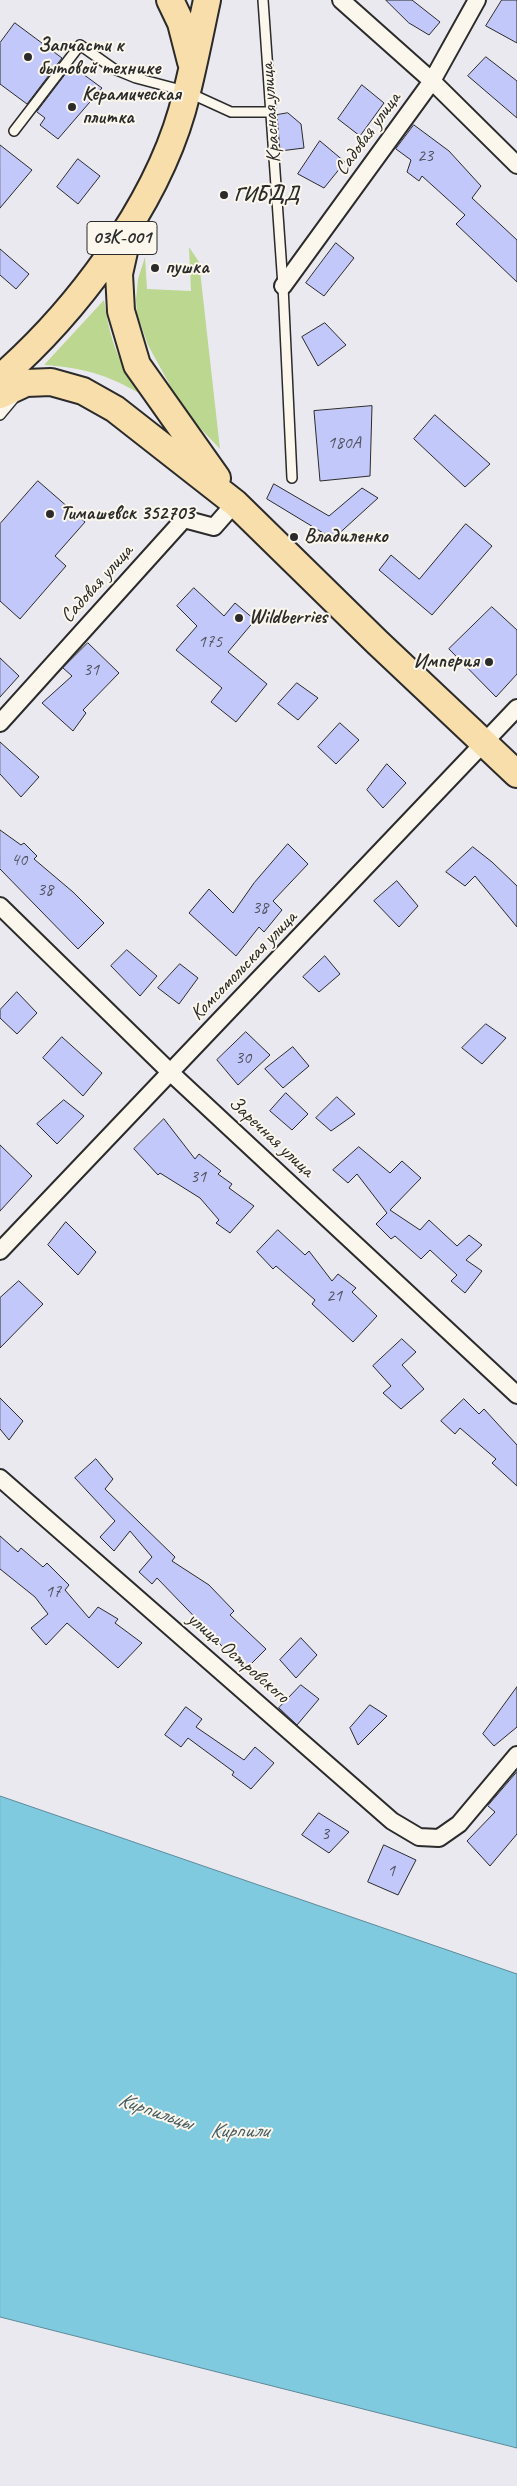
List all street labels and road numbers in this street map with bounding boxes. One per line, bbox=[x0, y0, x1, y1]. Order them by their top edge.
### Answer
street label: Красная улица bbox=[256, 62, 286, 164]
street label: Садовая улица bbox=[330, 88, 406, 180]
road number: 03К-001 bbox=[87, 222, 157, 254]
street label: Садовая улица bbox=[56, 540, 138, 628]
street label: Комсомольская улица bbox=[186, 906, 302, 1026]
street label: Заречная улица bbox=[223, 1091, 319, 1183]
street label: улица Островского bbox=[182, 1607, 294, 1709]

